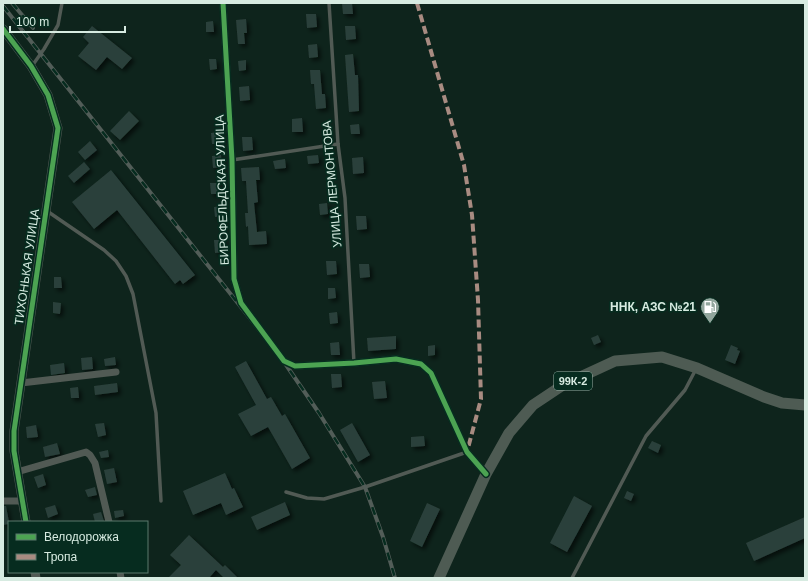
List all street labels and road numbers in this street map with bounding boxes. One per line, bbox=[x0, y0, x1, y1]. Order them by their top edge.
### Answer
street label: БИРОФЕЛЬДСКАЯ УЛИЦА bbox=[212, 115, 232, 265]
street label: УЛИЦА ЛЕРМОНТОВА bbox=[319, 120, 345, 248]
street label: ТИХОНЬКАЯ УЛИЦА bbox=[12, 208, 42, 326]
road number: 99К-2 bbox=[554, 372, 592, 390]

